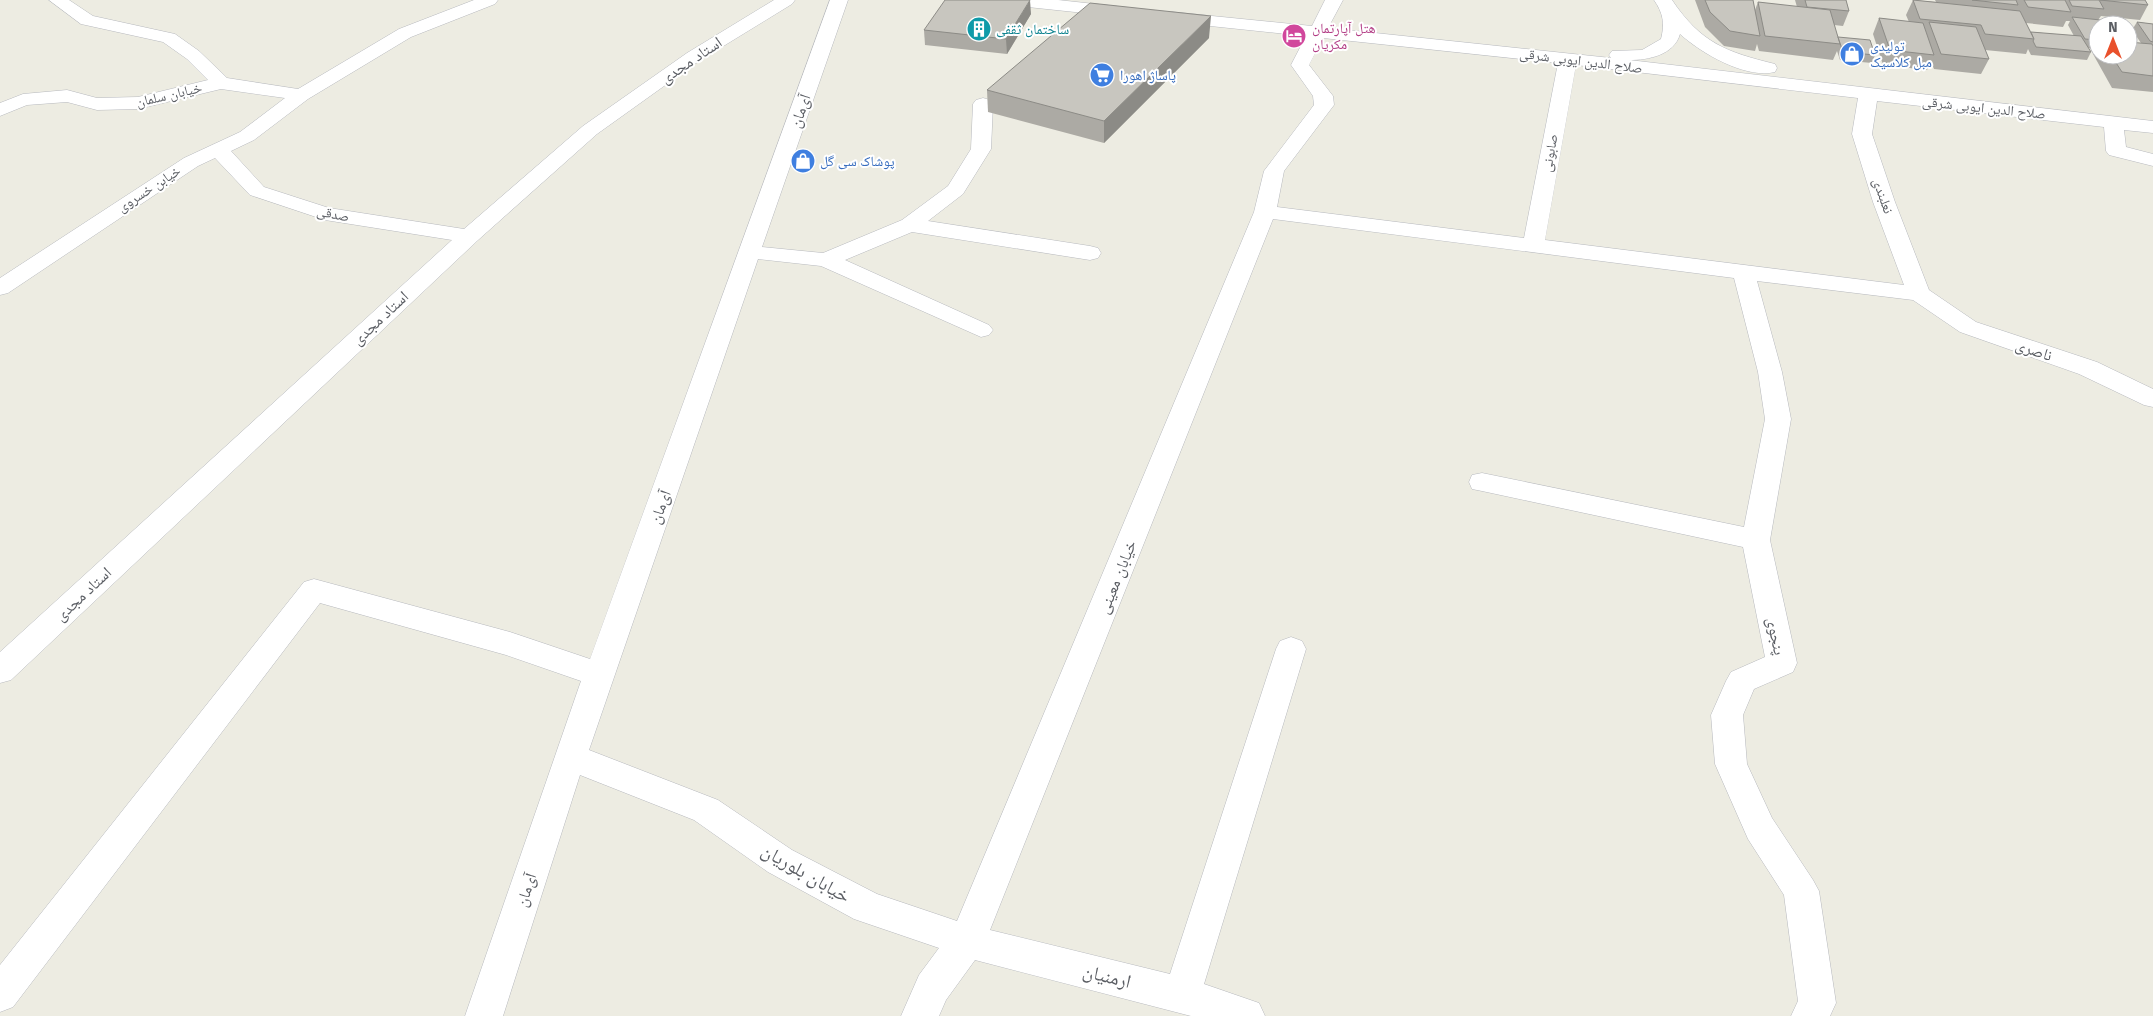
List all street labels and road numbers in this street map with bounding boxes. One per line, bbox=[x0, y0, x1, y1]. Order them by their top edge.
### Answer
street label: استاد مجدی bbox=[656, 32, 726, 88]
street label: صلاح الدین ایوبی شرقی bbox=[1518, 45, 1644, 78]
street label: خیابان سلمان bbox=[134, 79, 204, 111]
street label: آی‌مان bbox=[785, 91, 816, 131]
street label: صلاح الدین ایوبی شرقی bbox=[1921, 93, 2047, 124]
street label: صابونی bbox=[1538, 133, 1562, 173]
street label: خیابن خسروی bbox=[114, 162, 184, 216]
street label: نعلبندی bbox=[1869, 176, 1897, 216]
street label: صدقی bbox=[315, 202, 351, 226]
street label: استاد مجدی bbox=[348, 287, 413, 350]
street label: ناصری bbox=[2013, 335, 2055, 366]
street label: آی‌مان bbox=[645, 487, 676, 527]
street label: خیابان معینی bbox=[1094, 538, 1141, 617]
street label: استاد مجدی bbox=[51, 563, 116, 626]
street label: پنجوی bbox=[1762, 615, 1789, 657]
street label: خیابان بلوریان bbox=[758, 838, 854, 908]
street label: آی‌مان bbox=[512, 870, 542, 910]
street label: ارمنیان bbox=[1081, 959, 1133, 993]

